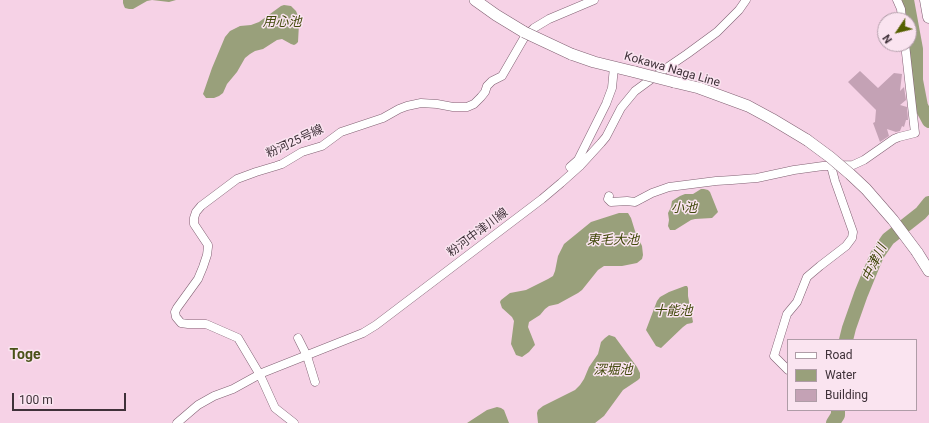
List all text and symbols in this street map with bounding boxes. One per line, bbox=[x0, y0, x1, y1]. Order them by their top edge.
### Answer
north arrow bbox=[877, 12, 917, 52]
water label: 用心池 bbox=[263, 15, 301, 31]
text: N bbox=[880, 32, 895, 46]
street label: Kokawa Naga Line bbox=[622, 49, 722, 91]
street label: 粉河25号線 bbox=[264, 122, 326, 162]
water label: 小池 bbox=[671, 201, 697, 217]
street label: 粉河中津川線 bbox=[445, 206, 511, 260]
water label: 東毛大池 bbox=[587, 233, 639, 249]
water label: 中津川 bbox=[859, 242, 891, 284]
water label: 十能池 bbox=[654, 304, 692, 320]
legend bbox=[787, 339, 917, 411]
district label: Toge bbox=[10, 347, 40, 363]
text: Road bbox=[825, 348, 853, 362]
water label: 深堀池 bbox=[594, 363, 632, 379]
text: Water bbox=[825, 368, 856, 382]
scale bar bbox=[14, 385, 128, 411]
text: Building bbox=[825, 388, 868, 402]
text: 100 m bbox=[19, 393, 53, 407]

